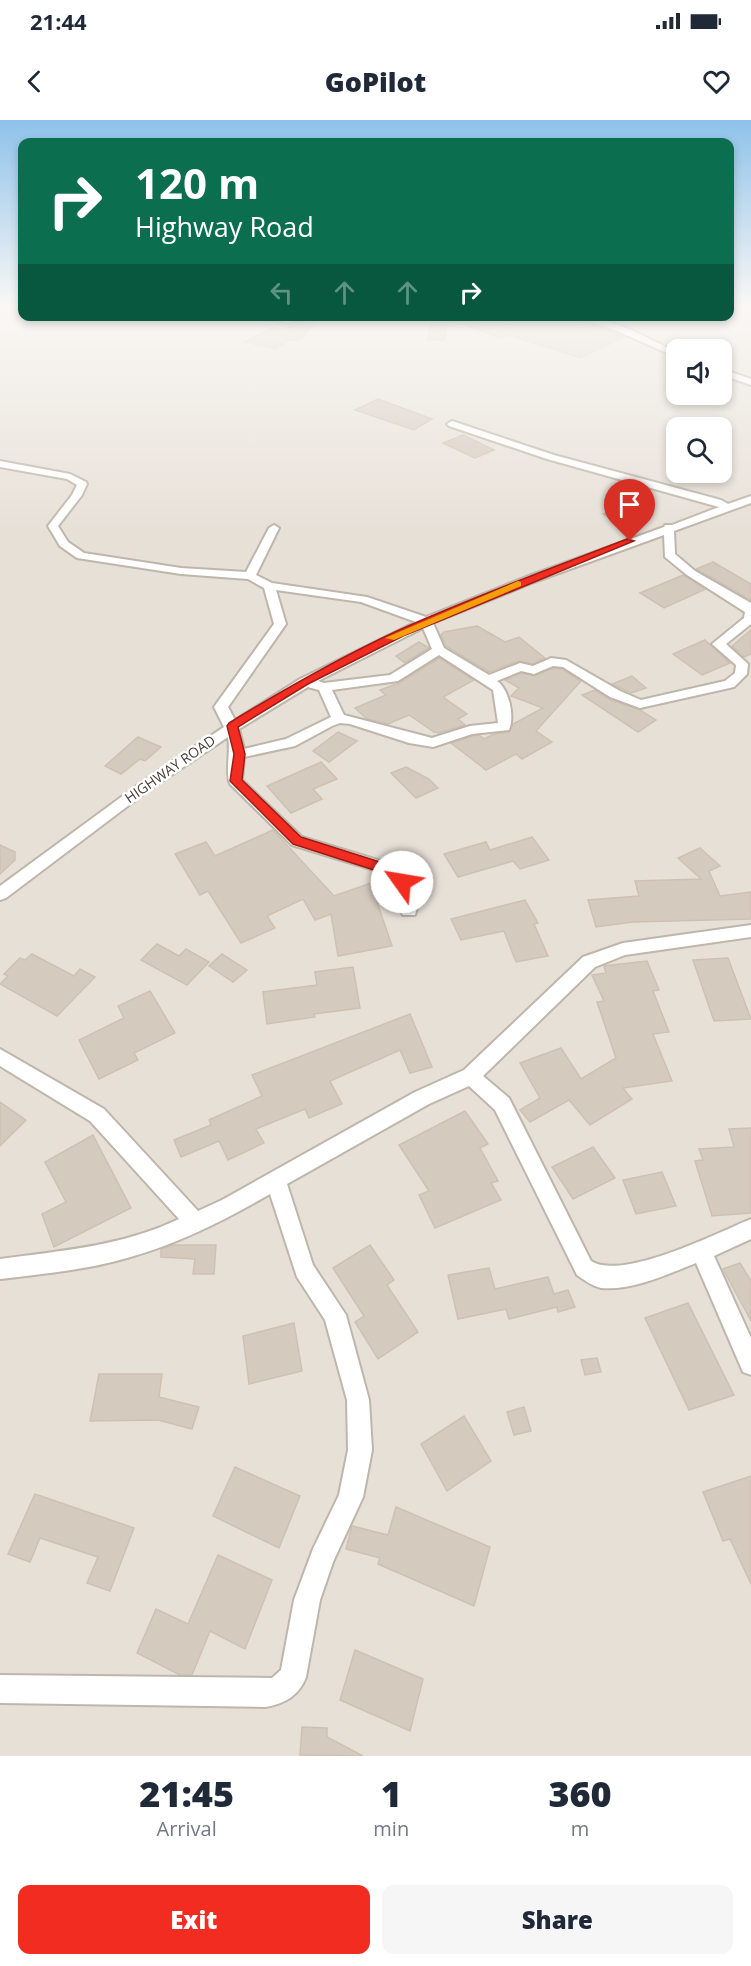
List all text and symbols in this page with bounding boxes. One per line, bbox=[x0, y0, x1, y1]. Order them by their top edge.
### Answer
text: 21:44 bbox=[30, 6, 87, 36]
text: GoPilot bbox=[325, 63, 426, 100]
icon: back bbox=[18, 65, 51, 98]
icon: heart bbox=[700, 65, 733, 98]
text: 120 m bbox=[135, 154, 259, 211]
icon: right bbox=[36, 162, 114, 240]
text: Highway Road bbox=[135, 208, 314, 245]
icon: left bbox=[265, 276, 298, 309]
icon: ahead bbox=[328, 276, 361, 309]
icon: ahead bbox=[391, 276, 424, 309]
icon: right bbox=[454, 276, 487, 309]
map controls bbox=[666, 339, 732, 483]
button: sound bbox=[666, 339, 732, 405]
button: search bbox=[666, 417, 732, 483]
pin bbox=[604, 479, 655, 541]
icon: arrive bbox=[613, 488, 646, 521]
street label: HIGHWAY ROAD bbox=[121, 730, 219, 807]
position arrow bbox=[370, 850, 434, 914]
text: 21:45 bbox=[139, 1769, 234, 1818]
text: 1 bbox=[381, 1769, 402, 1818]
text: 360 bbox=[548, 1769, 612, 1818]
text: Arrival bbox=[157, 1815, 217, 1842]
text: min bbox=[373, 1815, 409, 1842]
text: m bbox=[571, 1815, 589, 1842]
button: Exit bbox=[18, 1885, 370, 1954]
button: Share bbox=[382, 1885, 733, 1954]

